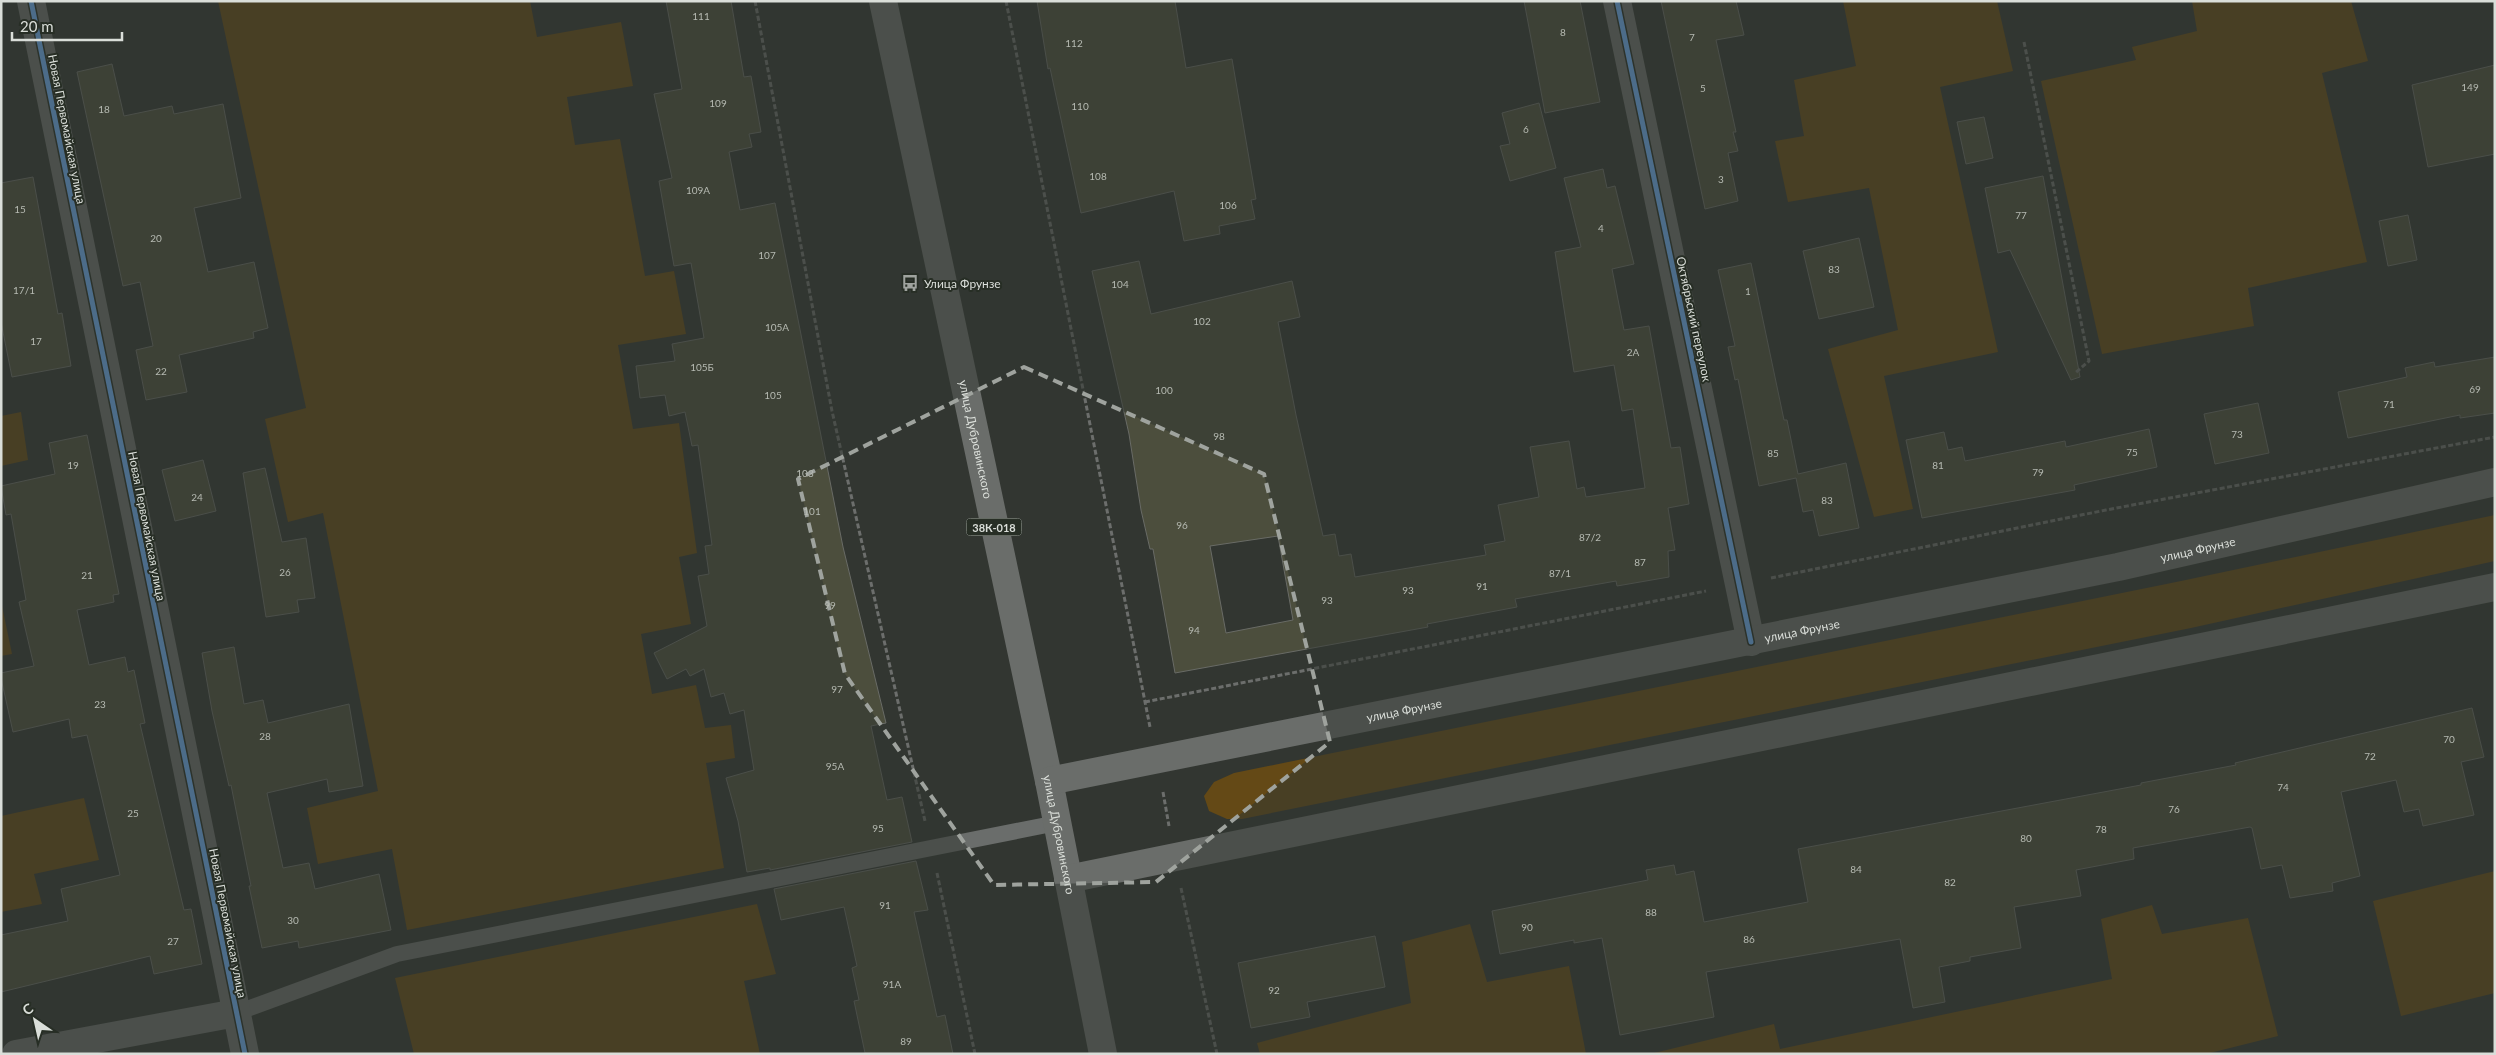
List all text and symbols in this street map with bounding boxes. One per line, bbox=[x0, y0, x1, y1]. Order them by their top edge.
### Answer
scale bar bbox=[12, 10, 122, 42]
house number: 111 bbox=[692, 10, 710, 22]
text: 20 m bbox=[20, 17, 54, 35]
house number: 8 bbox=[1560, 26, 1566, 38]
house number: 7 bbox=[1689, 31, 1695, 43]
house number: 112 bbox=[1065, 37, 1083, 49]
street label: Новая Первомайская улица bbox=[45, 53, 89, 205]
house number: 149 bbox=[2461, 81, 2479, 93]
house number: 5 bbox=[1700, 82, 1706, 94]
house number: 109 bbox=[709, 97, 727, 109]
house number: 110 bbox=[1071, 100, 1089, 112]
house number: 18 bbox=[98, 103, 110, 115]
house number: 6 bbox=[1523, 123, 1529, 135]
house number: 108 bbox=[1089, 170, 1107, 182]
house number: 3 bbox=[1718, 173, 1724, 185]
house number: 109А bbox=[686, 184, 710, 196]
house number: 106 bbox=[1219, 199, 1237, 211]
house number: 15 bbox=[14, 203, 26, 215]
house number: 77 bbox=[2015, 209, 2027, 221]
house number: 4 bbox=[1598, 222, 1604, 234]
house number: 20 bbox=[150, 232, 162, 244]
house number: 107 bbox=[758, 249, 776, 261]
street label: Октябрьский переулок bbox=[1673, 255, 1715, 384]
house number: 83 bbox=[1828, 263, 1840, 275]
bus stop icon: Улица Фрунзе bbox=[900, 273, 920, 293]
place label: Улица Фрунзе bbox=[924, 276, 1001, 291]
house number: 104 bbox=[1111, 278, 1129, 290]
house number: 17/1 bbox=[13, 284, 35, 296]
house number: 1 bbox=[1745, 285, 1751, 297]
house number: 102 bbox=[1193, 315, 1211, 327]
house number: 105А bbox=[765, 321, 789, 333]
house number: 17 bbox=[30, 335, 42, 347]
house number: 2А bbox=[1627, 346, 1640, 358]
house number: 105Б bbox=[690, 361, 714, 373]
house number: 22 bbox=[155, 365, 167, 377]
street label: улица Дубровинского bbox=[956, 378, 996, 500]
house number: 69 bbox=[2469, 383, 2481, 395]
house number: 100 bbox=[1155, 384, 1173, 396]
house number: 105 bbox=[764, 389, 782, 401]
house number: 71 bbox=[2383, 398, 2395, 410]
house number: 73 bbox=[2231, 428, 2243, 440]
house number: 98 bbox=[1213, 430, 1225, 442]
house number: 75 bbox=[2126, 446, 2138, 458]
house number: 85 bbox=[1767, 447, 1779, 459]
street label: Новая Первомайская улица bbox=[125, 450, 169, 602]
house number: 19 bbox=[67, 459, 79, 471]
house number: 81 bbox=[1932, 459, 1944, 471]
house number: 79 bbox=[2032, 466, 2044, 478]
house number: 103 bbox=[796, 467, 814, 479]
house number: 24 bbox=[191, 491, 203, 503]
house number: 83 bbox=[1821, 494, 1833, 506]
house number: 101 bbox=[803, 505, 821, 517]
road number: 38К-018 bbox=[966, 518, 1022, 536]
house number: 96 bbox=[1176, 519, 1188, 531]
house number: 87/2 bbox=[1579, 531, 1601, 543]
street label: улица Фрунзе bbox=[2159, 533, 2237, 565]
house number: 87 bbox=[1634, 556, 1646, 568]
house number: 26 bbox=[279, 566, 291, 578]
house number: 87/1 bbox=[1549, 567, 1571, 579]
house number: 21 bbox=[81, 569, 93, 581]
house number: 91 bbox=[1476, 580, 1488, 592]
house number: 93 bbox=[1402, 584, 1414, 596]
house number: 93 bbox=[1321, 594, 1333, 606]
house number: 99 bbox=[824, 599, 836, 611]
street label: улица Фрунзе bbox=[1763, 615, 1841, 645]
house number: 94 bbox=[1188, 624, 1200, 636]
house number: 97 bbox=[831, 683, 843, 695]
street label: улица Фрунзе bbox=[1365, 695, 1443, 725]
house number: 23 bbox=[94, 698, 106, 710]
house number: 28 bbox=[259, 730, 271, 742]
house number: 70 bbox=[2443, 733, 2455, 745]
house number: 72 bbox=[2364, 750, 2376, 762]
house number: 95А bbox=[826, 760, 844, 772]
street label: улица Дубровинского bbox=[1040, 774, 1079, 896]
house number: 74 bbox=[2277, 781, 2289, 793]
house number: 76 bbox=[2168, 803, 2180, 815]
house number: 25 bbox=[127, 807, 139, 819]
house number: 95 bbox=[872, 822, 884, 834]
house number: 78 bbox=[2095, 823, 2107, 835]
house number: 80 bbox=[2020, 832, 2032, 844]
street label: Новая Первомайская улица bbox=[206, 847, 250, 999]
house number: 84 bbox=[1850, 863, 1862, 875]
house number: 82 bbox=[1944, 876, 1956, 888]
house number: 91 bbox=[879, 899, 891, 911]
house number: 88 bbox=[1645, 906, 1657, 918]
house number: 30 bbox=[287, 914, 299, 926]
house number: 90 bbox=[1521, 921, 1533, 933]
house number: 86 bbox=[1743, 933, 1755, 945]
house number: 27 bbox=[167, 935, 179, 947]
house number: 91А bbox=[883, 978, 901, 990]
house number: 92 bbox=[1268, 984, 1280, 996]
north arrow bbox=[10, 995, 60, 1045]
text: С bbox=[19, 999, 37, 1018]
house number: 89 bbox=[900, 1035, 912, 1047]

